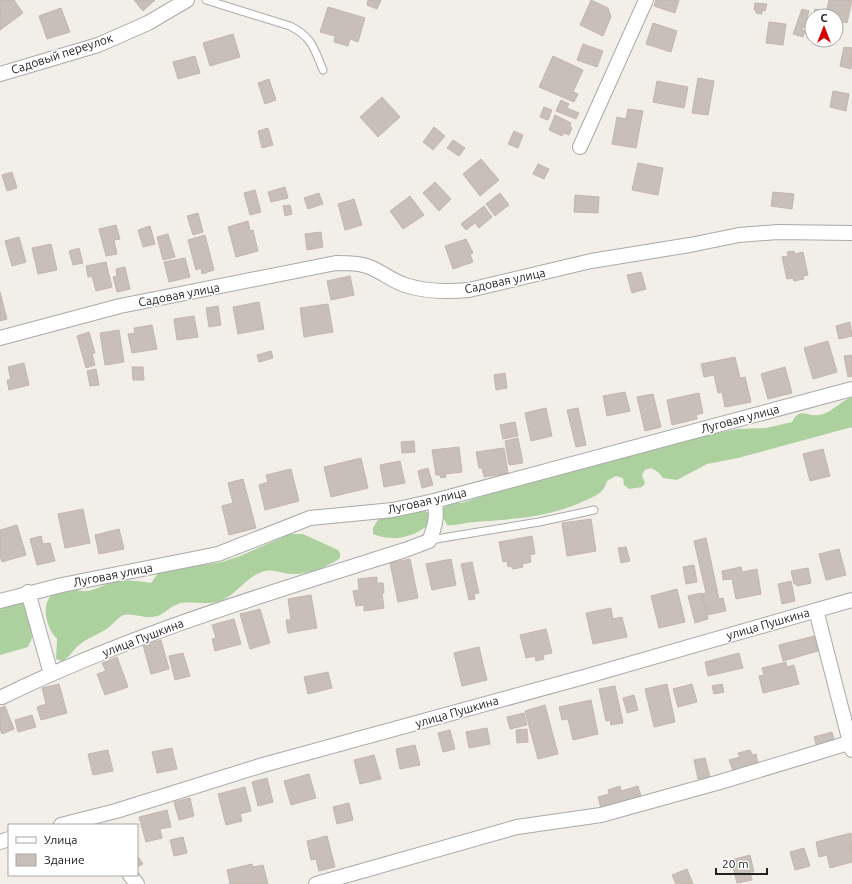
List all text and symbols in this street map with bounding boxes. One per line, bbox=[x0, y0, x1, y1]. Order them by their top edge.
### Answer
north arrow bbox=[804, 8, 844, 48]
text: С bbox=[820, 12, 828, 24]
street label: Садовый переулок bbox=[9, 31, 114, 76]
street label: Садовая улица bbox=[463, 266, 547, 295]
street label: Садовая улица bbox=[137, 280, 221, 309]
street label: Луговая улица bbox=[699, 402, 781, 435]
street label: Луговая улица bbox=[386, 485, 468, 516]
street label: Луговая улица bbox=[72, 560, 154, 589]
street label: улица Пушкина bbox=[725, 605, 811, 642]
street label: улица Пушкина bbox=[100, 616, 185, 659]
street label: улица Пушкина bbox=[414, 693, 500, 730]
legend bbox=[8, 824, 138, 876]
text: Улица bbox=[44, 833, 77, 846]
scale bar bbox=[716, 850, 767, 876]
text: Здание bbox=[44, 853, 85, 866]
text: 20 m bbox=[722, 857, 749, 870]

